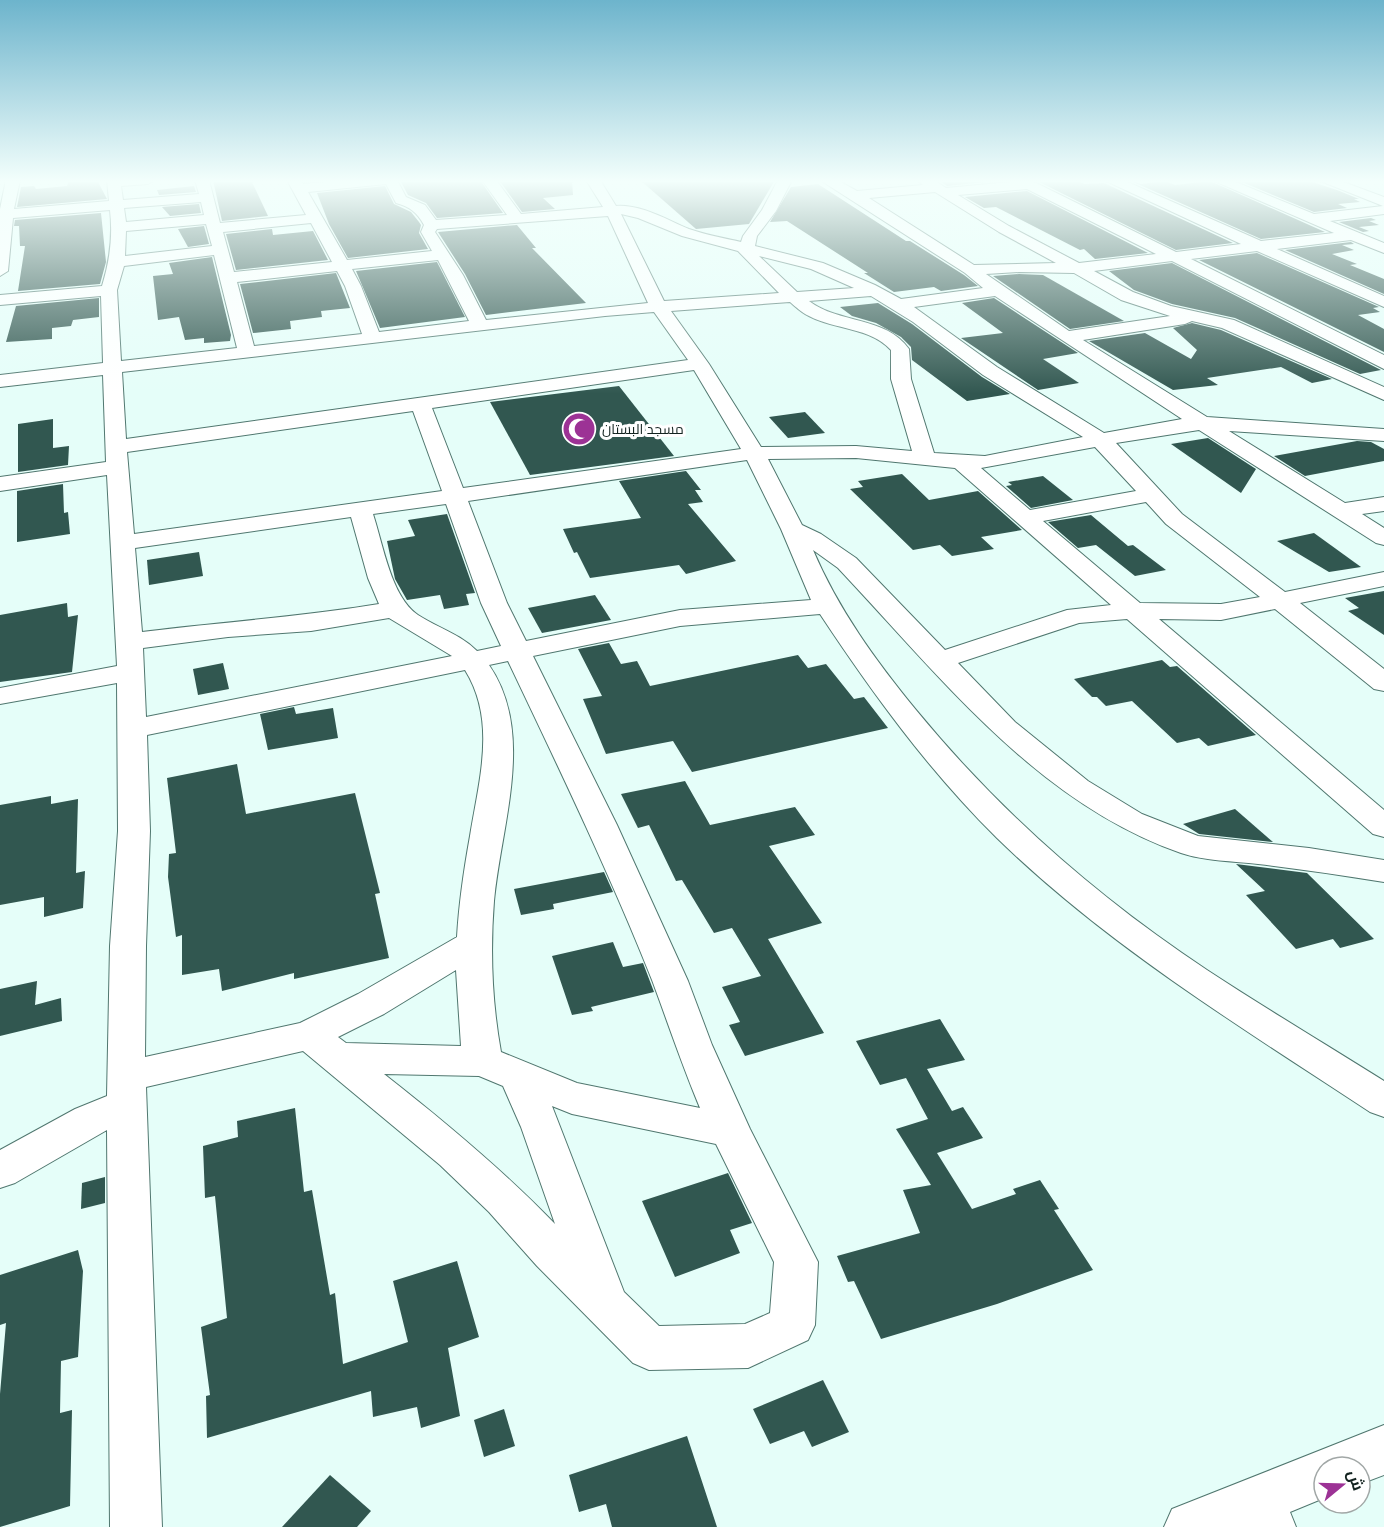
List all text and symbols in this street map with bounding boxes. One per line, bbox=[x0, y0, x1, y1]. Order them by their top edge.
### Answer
mosque icon: مسجد البستان bbox=[561, 411, 597, 447]
place label: مسجد البستان bbox=[602, 421, 684, 437]
north arrow bbox=[1312, 1455, 1372, 1515]
text: ش bbox=[1343, 1467, 1368, 1493]

